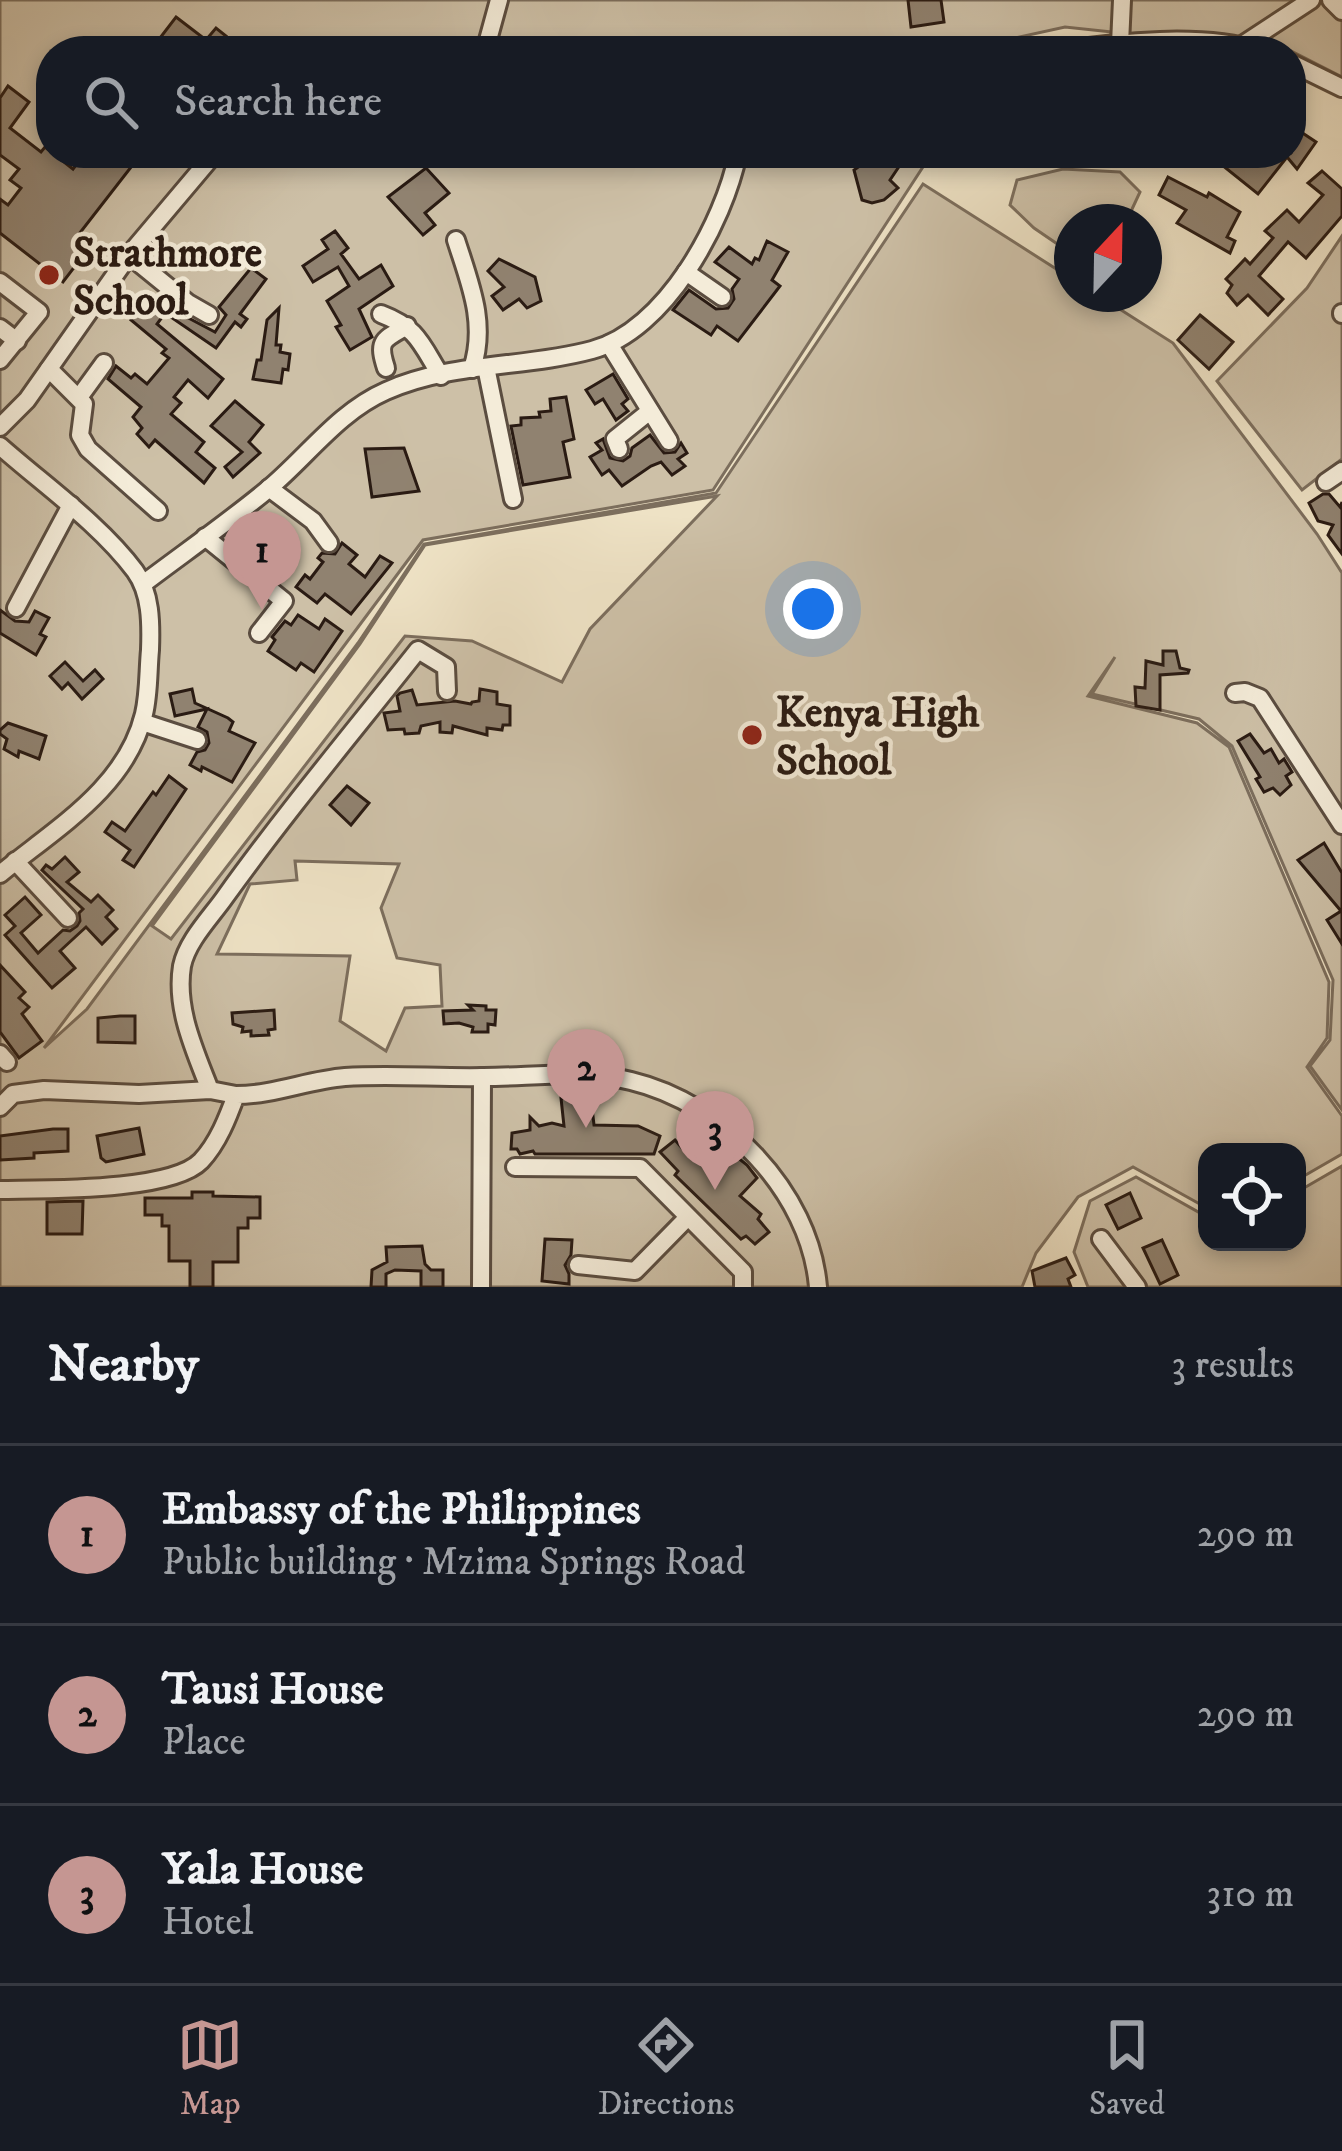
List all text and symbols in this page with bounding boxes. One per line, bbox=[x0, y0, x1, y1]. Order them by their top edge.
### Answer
search box bbox=[36, 36, 1306, 168]
icon: search bbox=[78, 69, 144, 135]
text: Search here bbox=[174, 74, 382, 130]
north arrow bbox=[1054, 204, 1162, 312]
place label: Strathmore School bbox=[73, 228, 262, 328]
marker: Strathmore School bbox=[36, 262, 62, 288]
pin: 1 bbox=[223, 511, 301, 610]
your location bbox=[783, 579, 843, 639]
place label: Kenya High School bbox=[776, 688, 980, 788]
marker: Kenya High School bbox=[739, 722, 765, 748]
pin: 2 bbox=[547, 1029, 625, 1128]
pin: 3 bbox=[676, 1091, 754, 1190]
map controls bbox=[1198, 1143, 1306, 1251]
button: locate bbox=[1198, 1143, 1306, 1251]
text: Nearby bbox=[48, 1333, 199, 1397]
text: 3 results bbox=[1171, 1341, 1294, 1390]
text: Embassy of the Philippines bbox=[162, 1482, 641, 1538]
text: 1 bbox=[80, 1510, 94, 1559]
text: 290 m bbox=[1197, 1510, 1294, 1559]
text: Public building · Mzima Springs Road bbox=[162, 1538, 745, 1587]
text: Tausi House bbox=[162, 1662, 384, 1718]
text: 2 bbox=[77, 1690, 97, 1739]
text: 290 m bbox=[1197, 1690, 1294, 1739]
text: Place bbox=[162, 1718, 246, 1767]
text: Yala House bbox=[162, 1842, 363, 1898]
text: 3 bbox=[80, 1870, 94, 1919]
text: 310 m bbox=[1207, 1870, 1294, 1919]
text: Hotel bbox=[162, 1898, 253, 1947]
tab: Map bbox=[177, 2012, 243, 2125]
tab: Directions bbox=[598, 2012, 734, 2125]
tab: Saved bbox=[1089, 2012, 1165, 2125]

